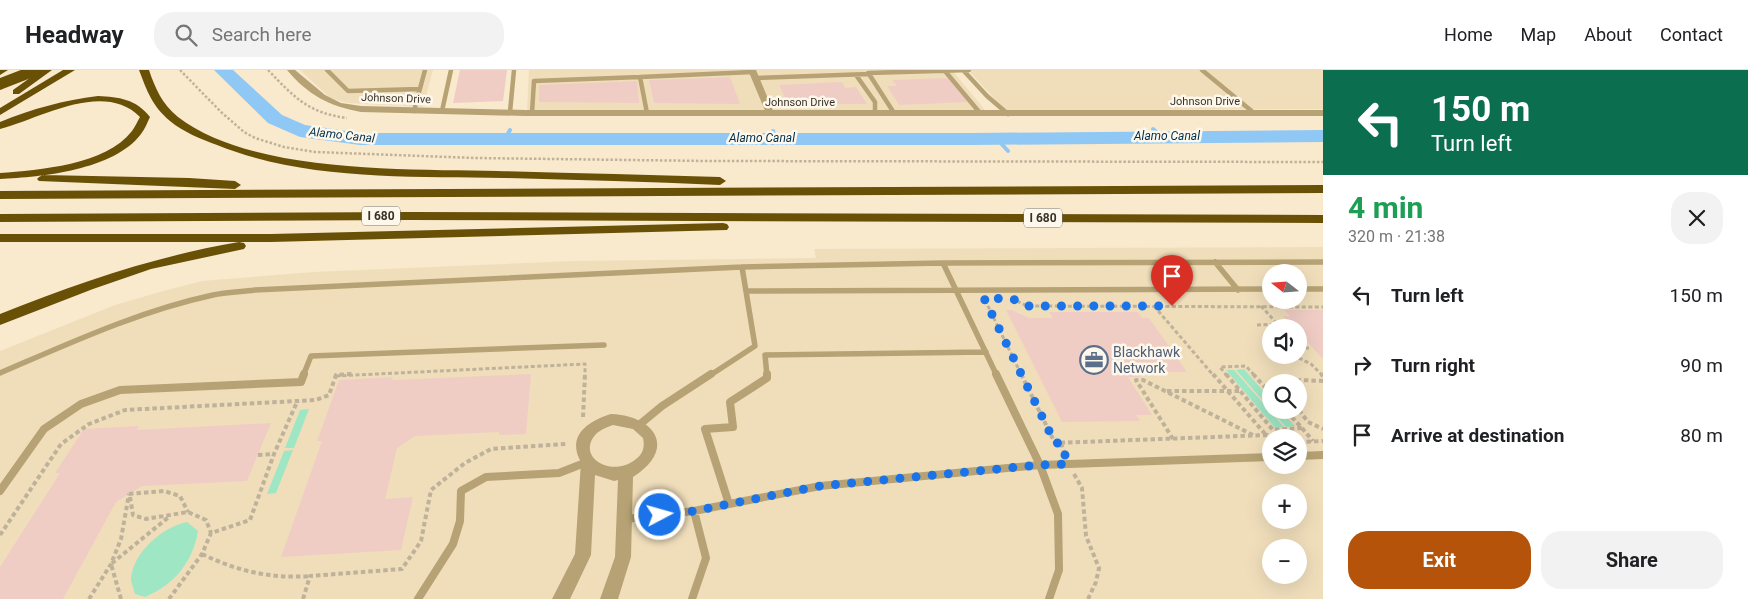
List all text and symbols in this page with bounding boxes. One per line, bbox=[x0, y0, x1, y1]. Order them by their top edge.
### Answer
search box bbox=[154, 12, 504, 57]
text: Headway bbox=[25, 21, 124, 49]
icon: search bbox=[172, 21, 200, 49]
text: Search here bbox=[212, 23, 312, 46]
text: Home bbox=[1444, 24, 1493, 45]
text: Map bbox=[1521, 24, 1556, 45]
text: About bbox=[1584, 24, 1632, 45]
text: Contact bbox=[1660, 24, 1723, 45]
text: 150 m bbox=[1431, 89, 1530, 130]
icon: left bbox=[1348, 90, 1413, 155]
street label: Johnson Drive bbox=[361, 91, 431, 106]
street label: Johnson Drive bbox=[1170, 95, 1240, 108]
street label: Johnson Drive bbox=[765, 96, 835, 109]
water label: Alamo Canal bbox=[307, 124, 376, 145]
water label: Alamo Canal bbox=[1133, 129, 1200, 143]
water label: Alamo Canal bbox=[728, 131, 795, 145]
text: Turn left bbox=[1431, 131, 1512, 156]
text: 4 min bbox=[1348, 190, 1423, 225]
button: close bbox=[1671, 192, 1723, 244]
road number: I 680 bbox=[362, 206, 400, 226]
road number: I 680 bbox=[1024, 208, 1062, 228]
text: 320 m · 21:38 bbox=[1348, 227, 1445, 246]
pin bbox=[1151, 255, 1193, 306]
icon: arrive bbox=[1158, 262, 1186, 290]
north arrow bbox=[1262, 264, 1308, 309]
map controls bbox=[1262, 264, 1307, 584]
icon: left bbox=[1348, 281, 1376, 309]
text: Turn left bbox=[1391, 284, 1464, 307]
text: 150 m bbox=[1670, 284, 1723, 307]
button: sound bbox=[1262, 319, 1307, 364]
place label: Blackhawk Network bbox=[1113, 344, 1181, 376]
office icon: Blackhawk Network bbox=[1079, 345, 1109, 375]
icon: right bbox=[1348, 351, 1376, 379]
text: Turn right bbox=[1391, 354, 1475, 377]
text: 90 m bbox=[1680, 354, 1723, 377]
button: search bbox=[1262, 374, 1307, 419]
icon: arrive bbox=[1348, 421, 1376, 449]
text: Arrive at destination bbox=[1391, 424, 1564, 447]
text: 80 m bbox=[1680, 424, 1723, 447]
button: layers bbox=[1262, 429, 1307, 474]
button: + bbox=[1262, 484, 1307, 529]
position arrow bbox=[633, 488, 685, 540]
button: Exit bbox=[1348, 531, 1531, 589]
button: Share bbox=[1541, 531, 1723, 589]
button: − bbox=[1262, 539, 1307, 584]

